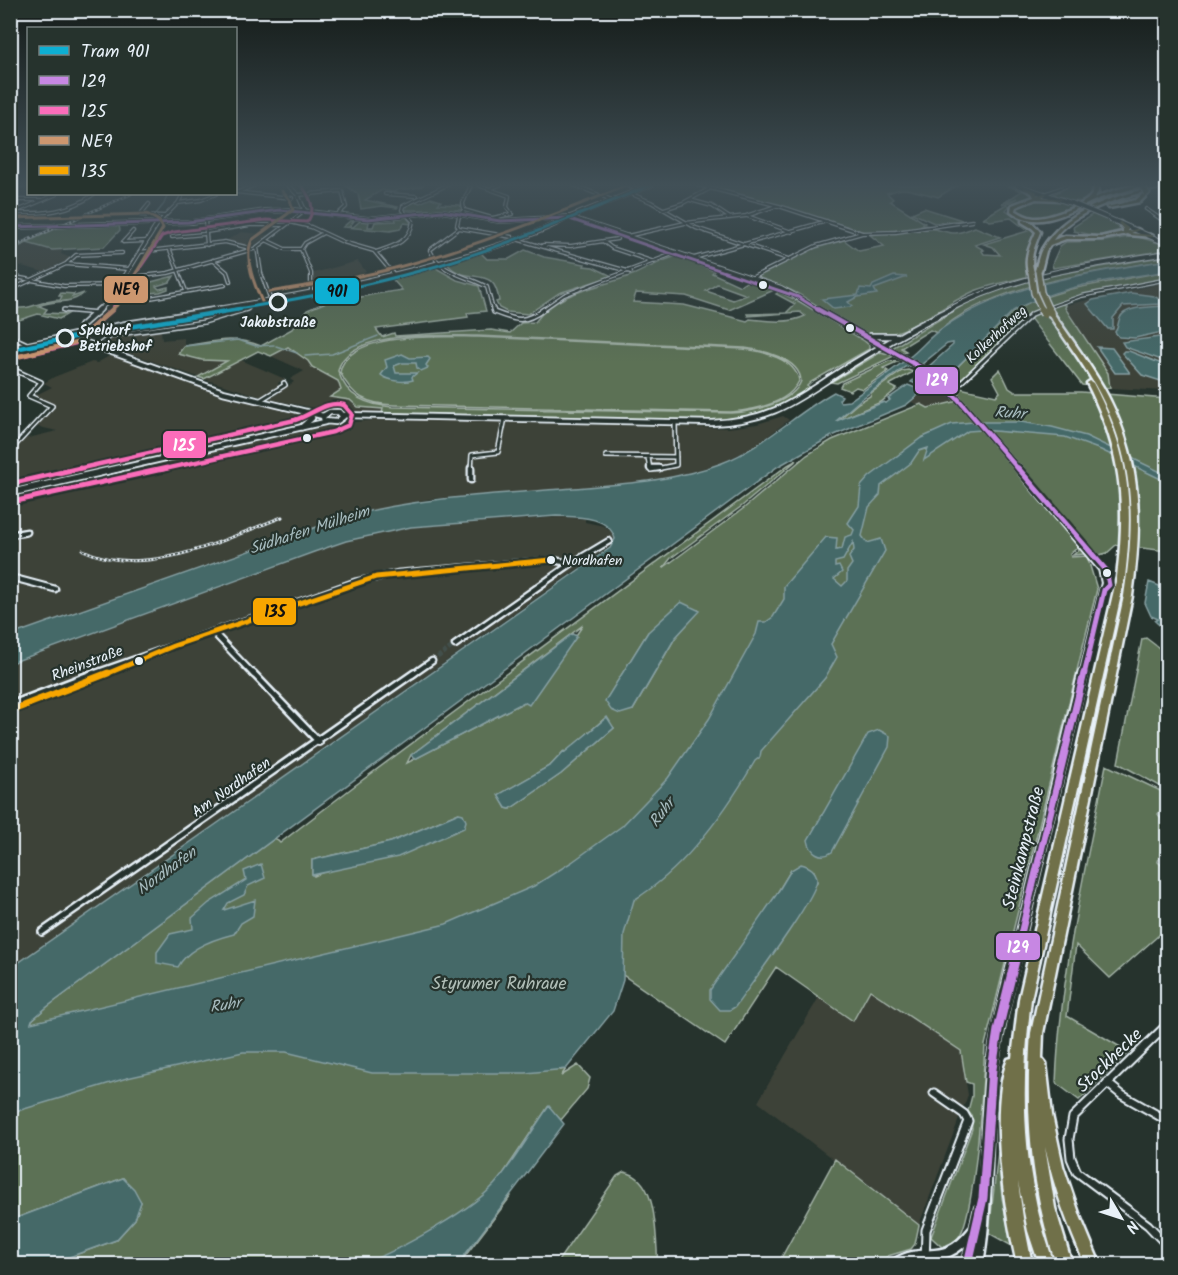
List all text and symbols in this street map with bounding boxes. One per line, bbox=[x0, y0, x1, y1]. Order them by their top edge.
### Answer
legend bbox=[27, 27, 237, 195]
text: Tram 901 bbox=[81, 38, 150, 67]
text: 129 bbox=[81, 68, 106, 97]
text: 125 bbox=[81, 98, 108, 127]
text: NE9 bbox=[81, 128, 113, 157]
text: 135 bbox=[81, 158, 108, 187]
line badge: NE9 bbox=[103, 275, 149, 304]
line badge: 901 bbox=[314, 277, 360, 305]
text: NE9 bbox=[112, 278, 140, 303]
unlabelled marker bbox=[757, 279, 769, 291]
text: 901 bbox=[326, 280, 348, 305]
marker: Jakobstraße bbox=[269, 293, 287, 311]
street label: Kolkerhofweg bbox=[961, 300, 1032, 369]
place label: Jakobstraße bbox=[240, 312, 316, 334]
place label: Speldorf Betriebshof bbox=[79, 320, 153, 358]
unlabelled marker bbox=[844, 322, 856, 334]
marker: Speldorf Betriebshof bbox=[56, 329, 74, 347]
line badge: 129 bbox=[914, 366, 959, 395]
text: 129 bbox=[926, 369, 948, 394]
water label: Ruhr bbox=[994, 400, 1030, 427]
line badge: 125 bbox=[162, 430, 207, 459]
unlabelled marker bbox=[301, 432, 313, 444]
text: 125 bbox=[173, 434, 197, 459]
water label: Südhafen Mülheim bbox=[246, 499, 374, 562]
place label: Nordhafen bbox=[562, 550, 623, 572]
marker: Nordhafen bbox=[545, 554, 557, 566]
unlabelled marker bbox=[1101, 567, 1113, 579]
line badge: 135 bbox=[252, 597, 297, 626]
text: 135 bbox=[264, 600, 288, 625]
street label: Rheinstraße bbox=[48, 639, 127, 689]
unlabelled marker bbox=[133, 655, 145, 667]
street label: Am Nordhafen bbox=[187, 752, 276, 824]
street label: Steinkampstraße bbox=[995, 784, 1054, 913]
water label: Ruhr bbox=[643, 790, 684, 833]
water label: Nordhafen bbox=[132, 840, 203, 902]
line badge: 129 bbox=[995, 932, 1041, 961]
text: 129 bbox=[1007, 936, 1029, 961]
park label: Styrumer Ruhraue bbox=[431, 970, 567, 999]
water label: Ruhr bbox=[208, 990, 246, 1020]
street label: Stockhecke bbox=[1070, 1022, 1150, 1100]
north arrow bbox=[1091, 1188, 1151, 1248]
text: N bbox=[1119, 1215, 1144, 1238]

